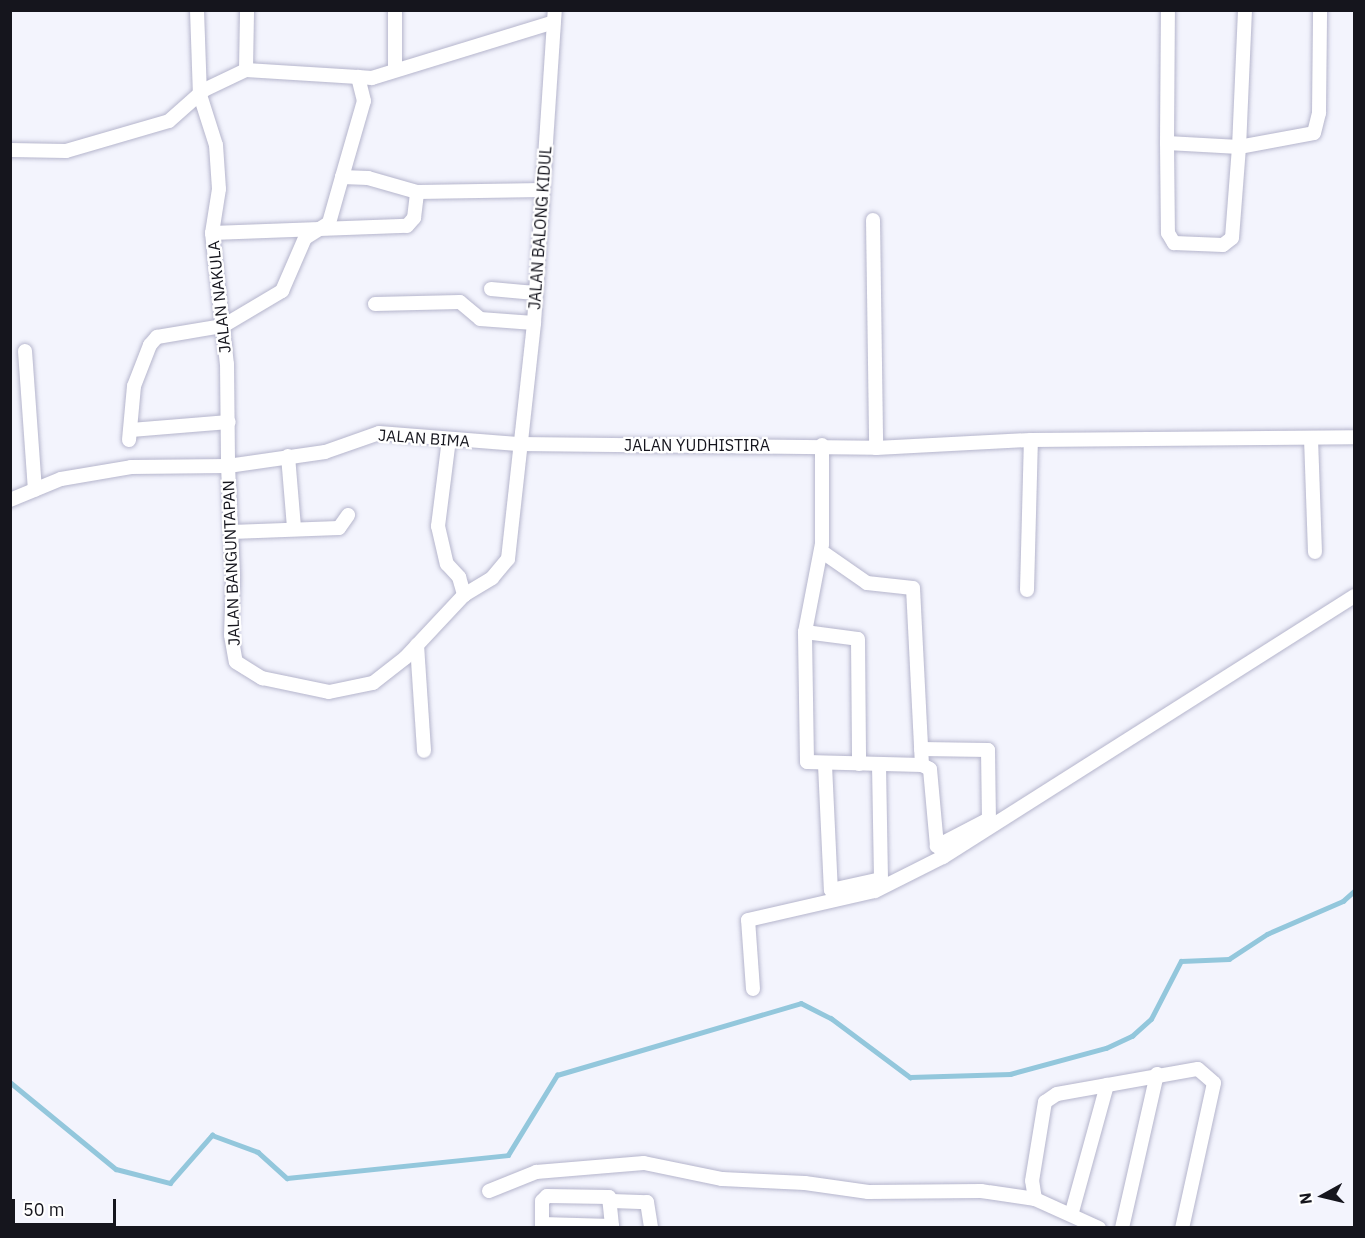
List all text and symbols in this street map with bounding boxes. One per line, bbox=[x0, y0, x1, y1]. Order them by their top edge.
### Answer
street label: JALAN BALONG KIDUL bbox=[525, 146, 555, 310]
street label: JALAN NAKULA bbox=[204, 240, 234, 354]
street label: JALAN BIMA bbox=[377, 425, 471, 451]
street label: JALAN YUDHISTIRA bbox=[624, 435, 770, 455]
street label: JALAN BANGUNTAPAN bbox=[219, 480, 243, 646]
north arrow bbox=[1293, 1166, 1353, 1226]
scale bar bbox=[15, 1187, 118, 1225]
text: N bbox=[1294, 1191, 1316, 1206]
text: 50 m bbox=[23, 1198, 65, 1221]

